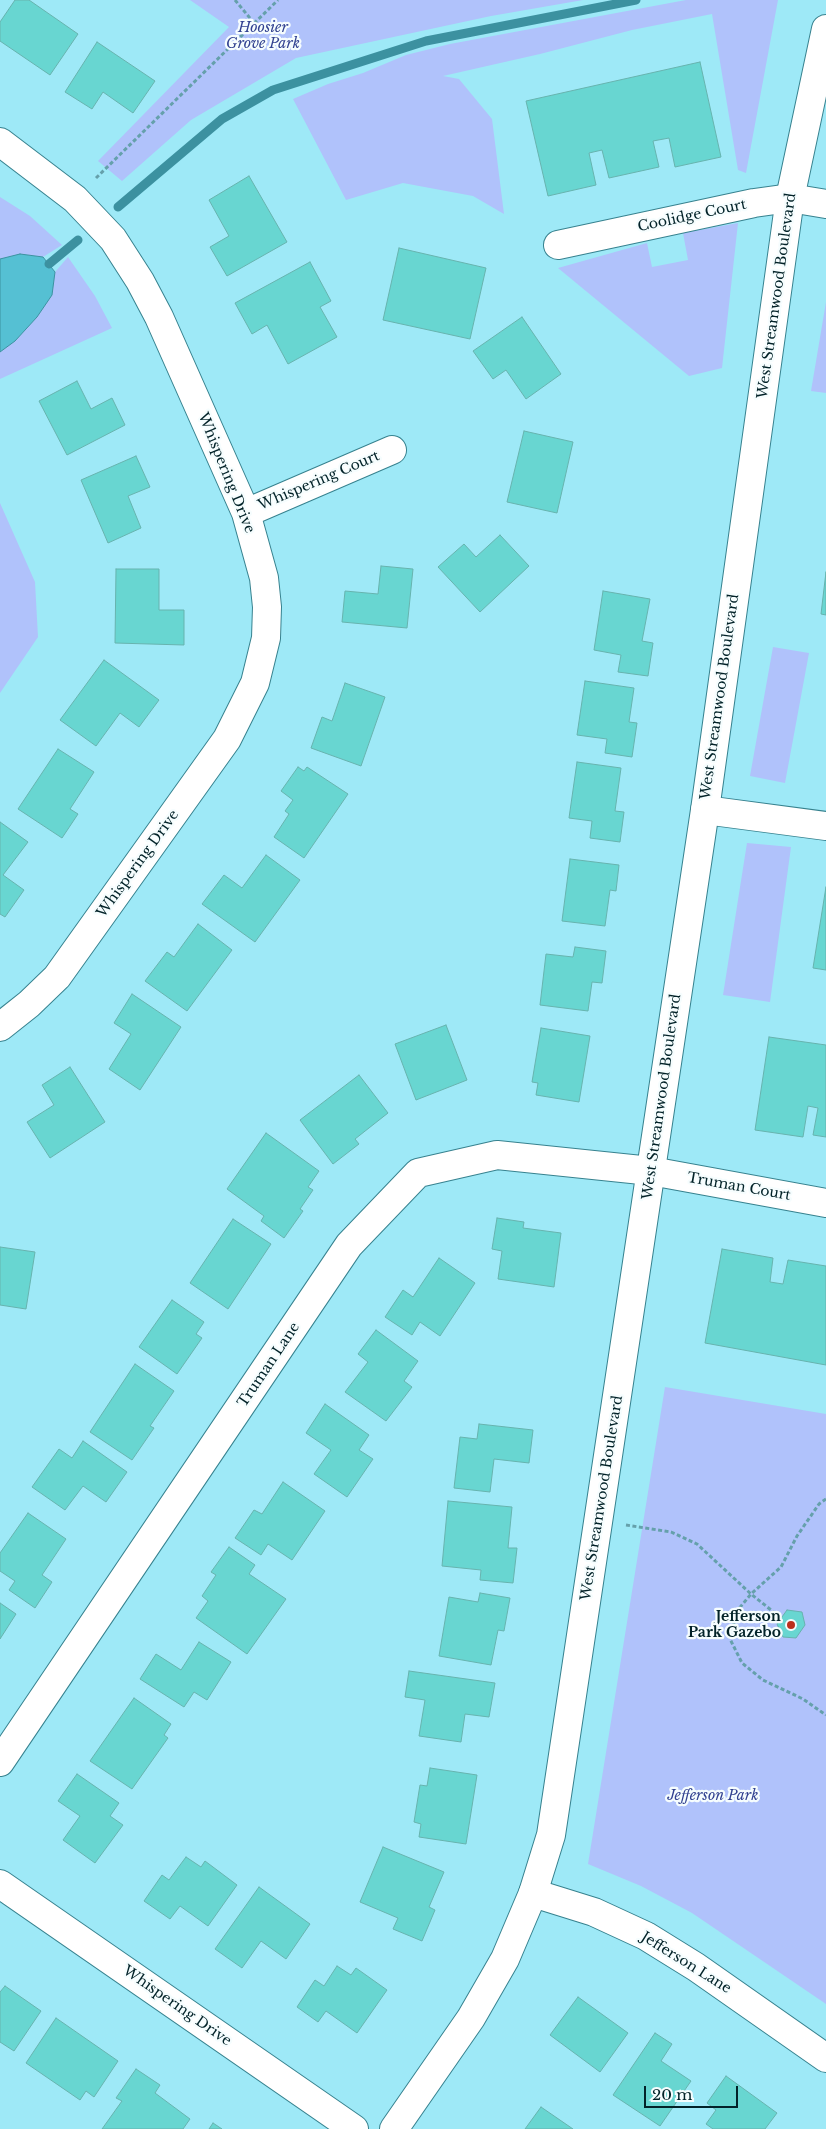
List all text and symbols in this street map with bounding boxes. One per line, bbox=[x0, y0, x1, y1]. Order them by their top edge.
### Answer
park label: Hoosier Grove Park bbox=[226, 20, 300, 52]
street label: West Streamwood Boulevard bbox=[754, 192, 800, 400]
street label: Coolidge Court bbox=[636, 196, 748, 236]
street label: Whispering Drive bbox=[194, 410, 258, 536]
street label: Whispering Court bbox=[256, 448, 382, 514]
street label: West Streamwood Boulevard bbox=[697, 593, 743, 801]
street label: Whispering Drive bbox=[93, 807, 183, 921]
street label: West Streamwood Boulevard bbox=[639, 993, 685, 1201]
street label: Truman Court bbox=[686, 1170, 792, 1204]
street label: Truman Lane bbox=[235, 1320, 303, 1410]
street label: West Streamwood Boulevard bbox=[577, 1394, 627, 1602]
place label: Jefferson Park Gazebo bbox=[688, 1609, 781, 1641]
marker: Jefferson Park Gazebo bbox=[785, 1619, 797, 1631]
park label: Jefferson Park bbox=[668, 1788, 758, 1804]
street label: Jefferson Lane bbox=[638, 1929, 734, 1997]
street label: Whispering Drive bbox=[120, 1962, 234, 2050]
scale bar bbox=[646, 2076, 740, 2108]
text: 20 m bbox=[652, 2085, 692, 2104]

